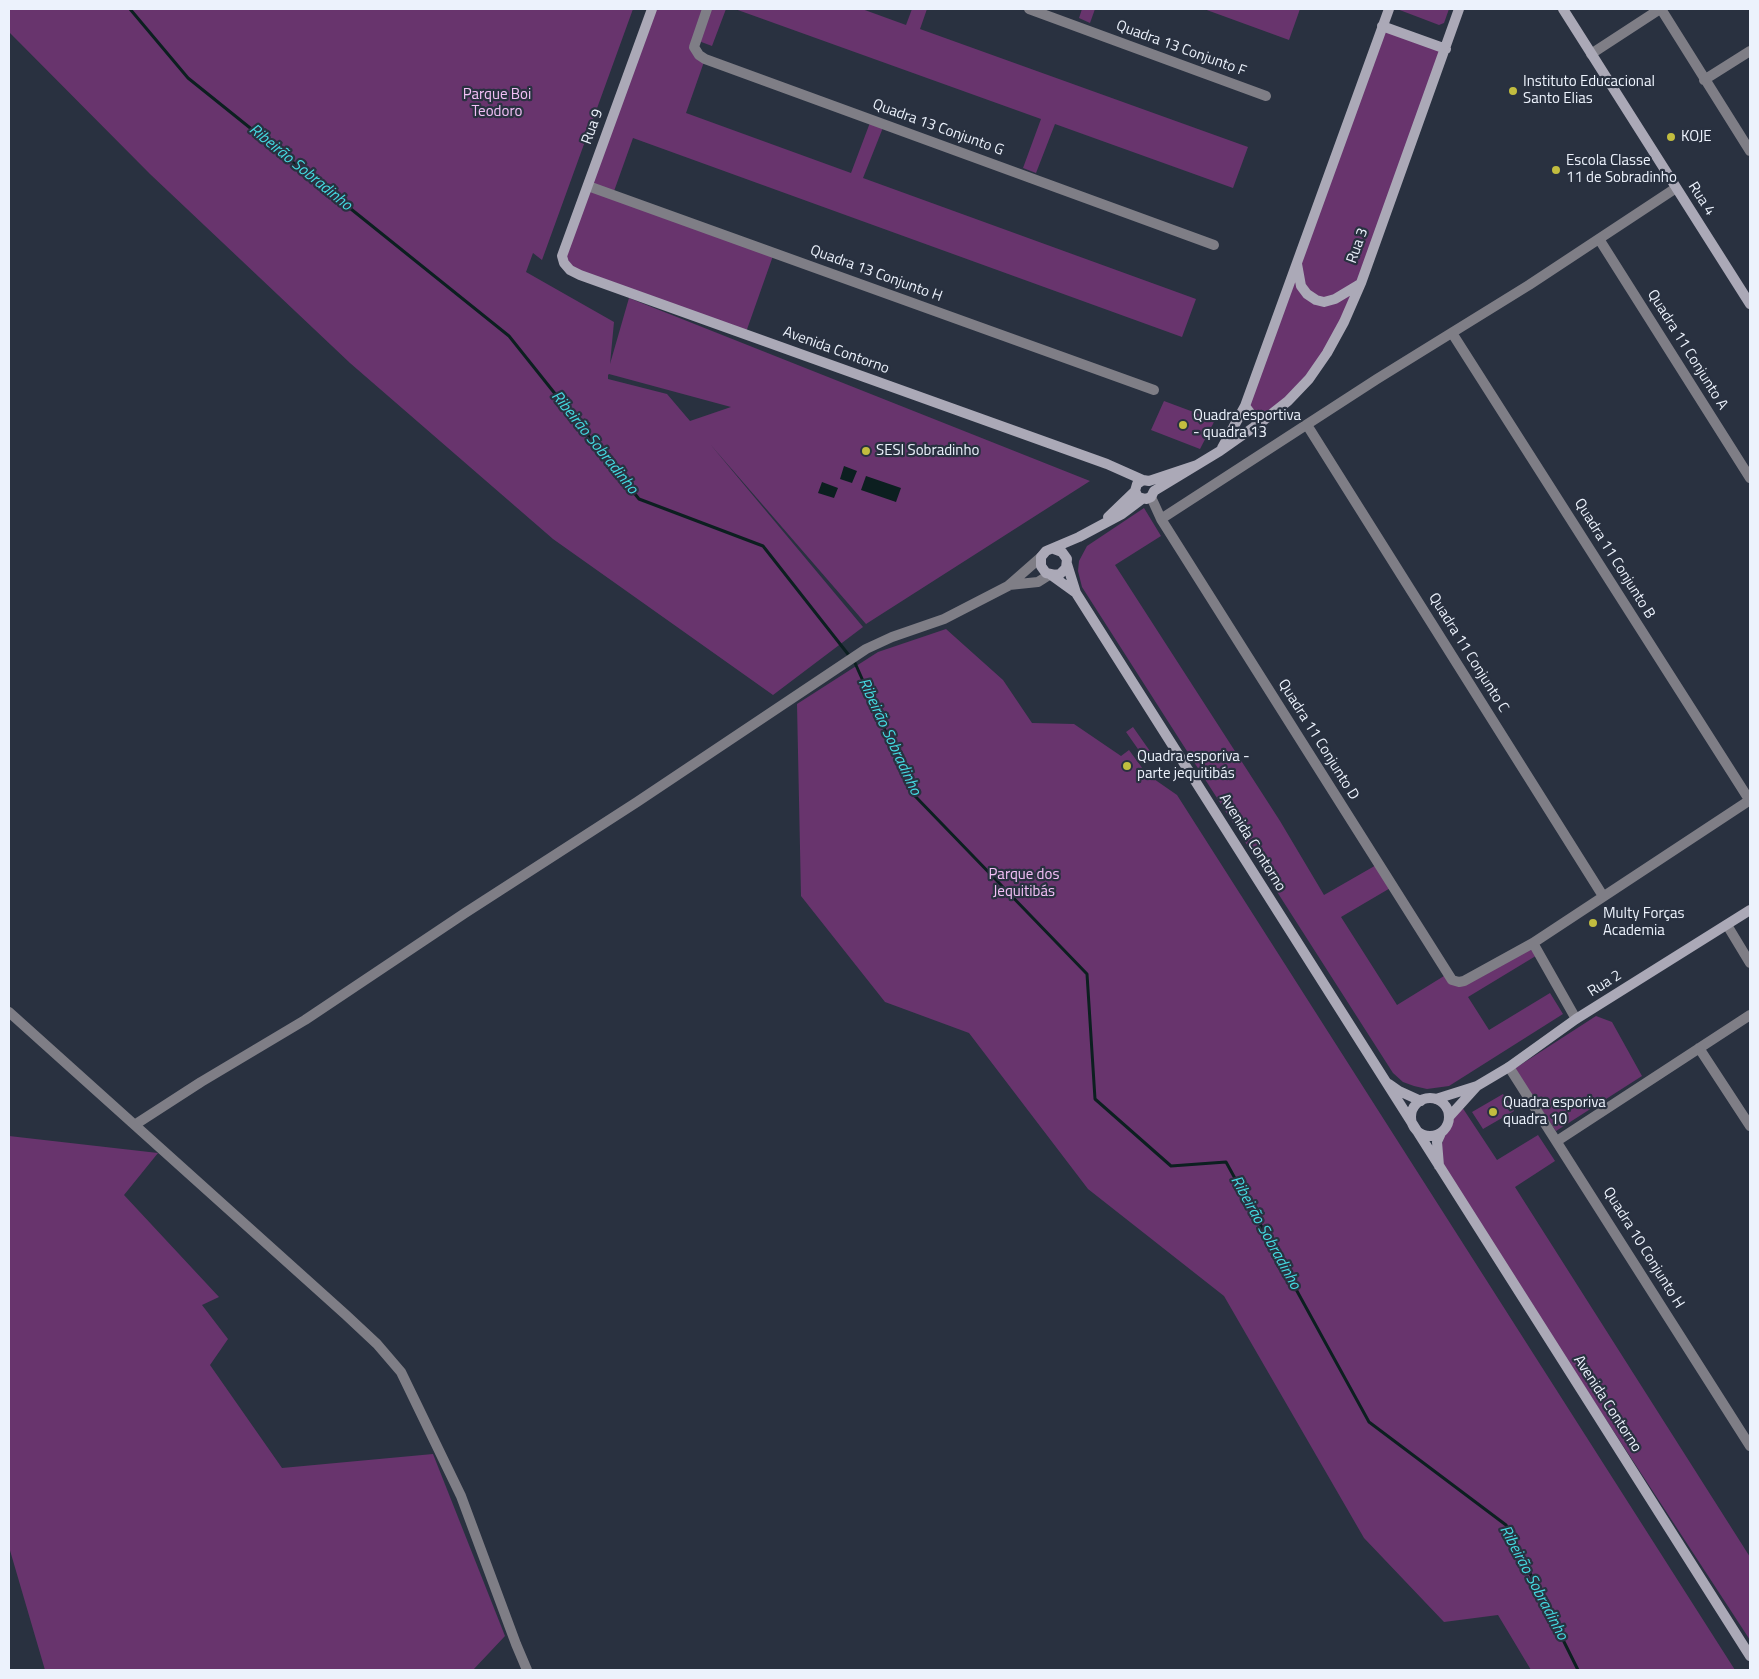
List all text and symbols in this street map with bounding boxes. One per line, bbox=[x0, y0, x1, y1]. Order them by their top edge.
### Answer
street label: Quadra 13 Conjunto F bbox=[1114, 17, 1248, 81]
place label: Instituto Educacional Santo Elias bbox=[1523, 73, 1655, 108]
marker: Instituto Educacional Santo Elias bbox=[1507, 85, 1519, 97]
park label: Parque Boi Teodoro bbox=[463, 86, 531, 121]
street label: Quadra 13 Conjunto G bbox=[870, 96, 1006, 160]
street label: Rua 9 bbox=[578, 107, 608, 147]
water label: Ribeirão Sobradinho bbox=[245, 121, 355, 215]
place label: KOJE bbox=[1681, 128, 1712, 146]
marker: KOJE bbox=[1665, 131, 1677, 143]
place label: Escola Classe 11 de Sobradinho bbox=[1566, 152, 1677, 187]
marker: Escola Classe 11 de Sobradinho bbox=[1550, 164, 1562, 176]
street label: Rua 4 bbox=[1684, 179, 1718, 219]
street label: Rua 3 bbox=[1343, 226, 1373, 266]
street label: Quadra 13 Conjunto H bbox=[807, 242, 945, 306]
street label: Quadra 11 Conjunto A bbox=[1643, 287, 1731, 413]
street label: Avenida Contorno bbox=[780, 323, 892, 379]
water label: Ribeirão Sobradinho bbox=[547, 388, 641, 498]
place label: Quadra esportiva - quadra 13 bbox=[1193, 407, 1301, 442]
marker: Quadra esportiva - quadra 13 bbox=[1177, 419, 1189, 431]
place label: SESI Sobradinho bbox=[876, 442, 979, 460]
marker: SESI Sobradinho bbox=[860, 445, 872, 457]
street label: Quadra 11 Conjunto B bbox=[1570, 496, 1658, 622]
street label: Quadra 11 Conjunto C bbox=[1424, 590, 1512, 716]
water label: Ribeirão Sobradinho bbox=[853, 675, 925, 799]
street label: Quadra 11 Conjunto D bbox=[1274, 676, 1362, 804]
place label: Quadra esporiva - parte jequitibás bbox=[1137, 748, 1250, 783]
marker: Quadra esporiva - parte jequitibás bbox=[1121, 760, 1133, 772]
street label: Avenida Contorno bbox=[1215, 791, 1289, 895]
park label: Parque dos Jequitibás bbox=[989, 866, 1059, 901]
place label: Multy Forças Academia bbox=[1603, 905, 1684, 940]
marker: Multy Forças Academia bbox=[1587, 917, 1599, 929]
street label: Rua 2 bbox=[1585, 967, 1625, 1001]
place label: Quadra esporiva quadra 10 bbox=[1503, 1094, 1606, 1129]
marker: Quadra esporiva quadra 10 bbox=[1487, 1106, 1499, 1118]
water label: Ribeirão Sobradinho bbox=[1226, 1173, 1304, 1293]
street label: Quadra 10 Conjunto H bbox=[1598, 1184, 1688, 1312]
street label: Avenida Contorno bbox=[1569, 1352, 1645, 1456]
water label: Ribeirão Sobradinho bbox=[1495, 1522, 1571, 1644]

